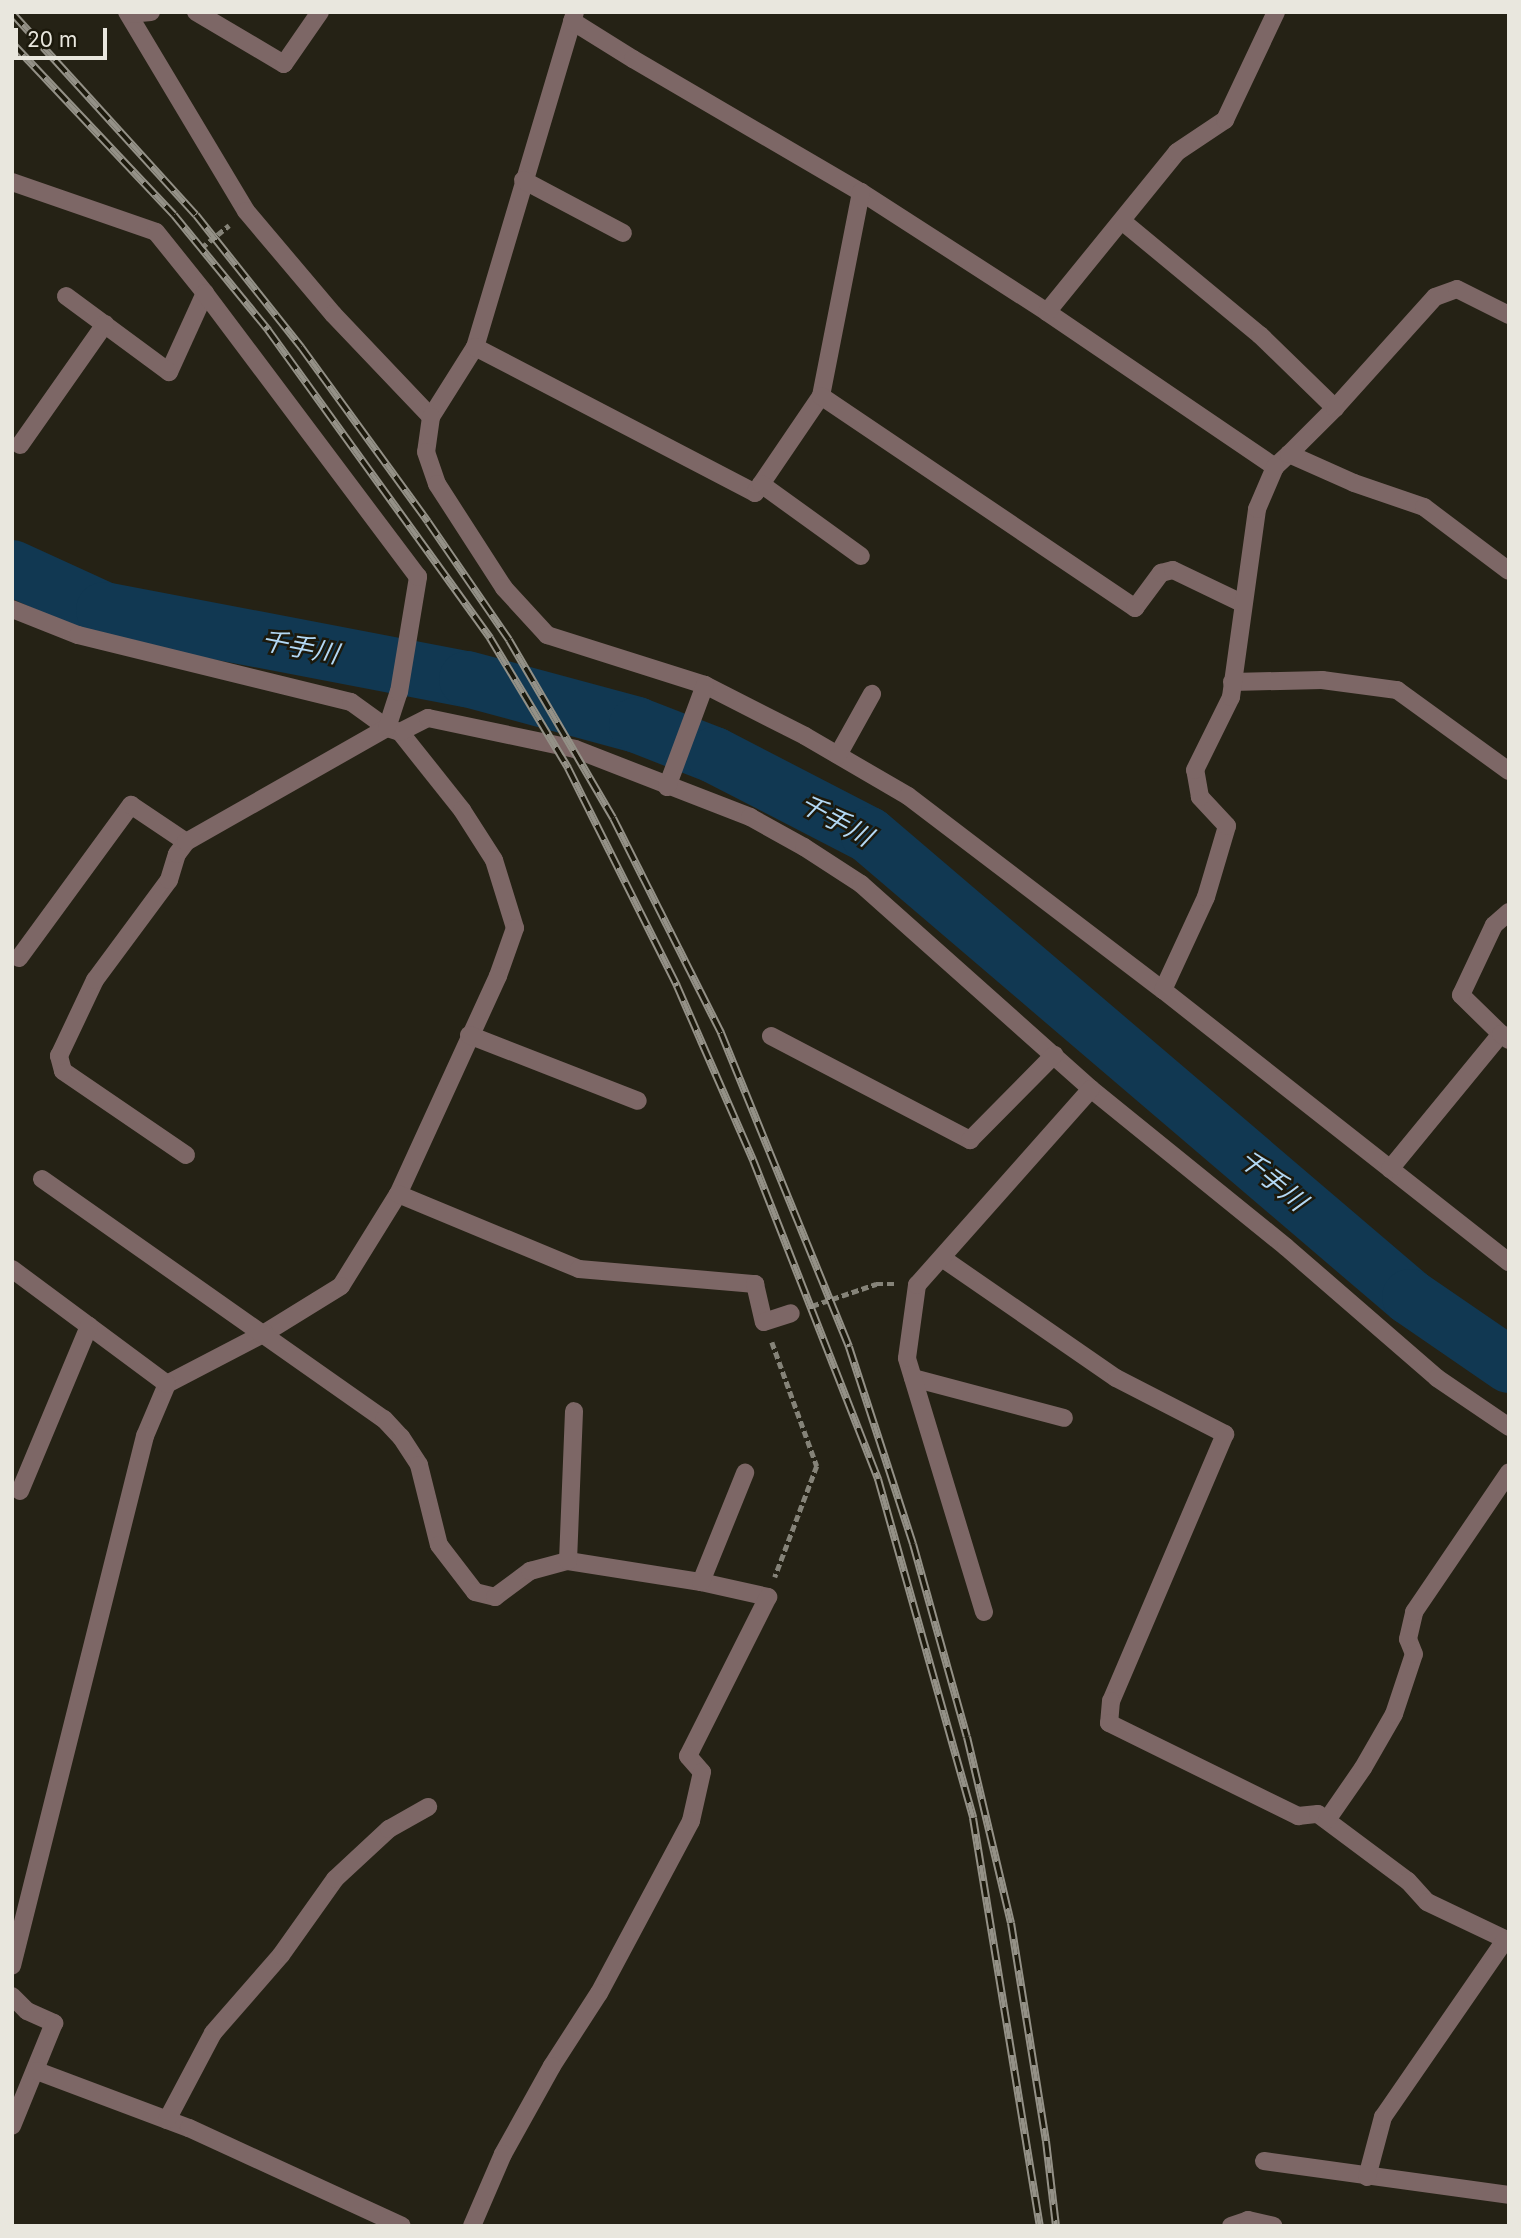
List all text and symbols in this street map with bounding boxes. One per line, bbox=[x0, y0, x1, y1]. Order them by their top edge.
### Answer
scale bar bbox=[18, 14, 110, 58]
text: 20 m bbox=[27, 27, 77, 52]
water label: 千手川 bbox=[259, 624, 341, 670]
water label: 千手川 bbox=[794, 787, 878, 853]
water label: 千手川 bbox=[1233, 1143, 1313, 1217]

